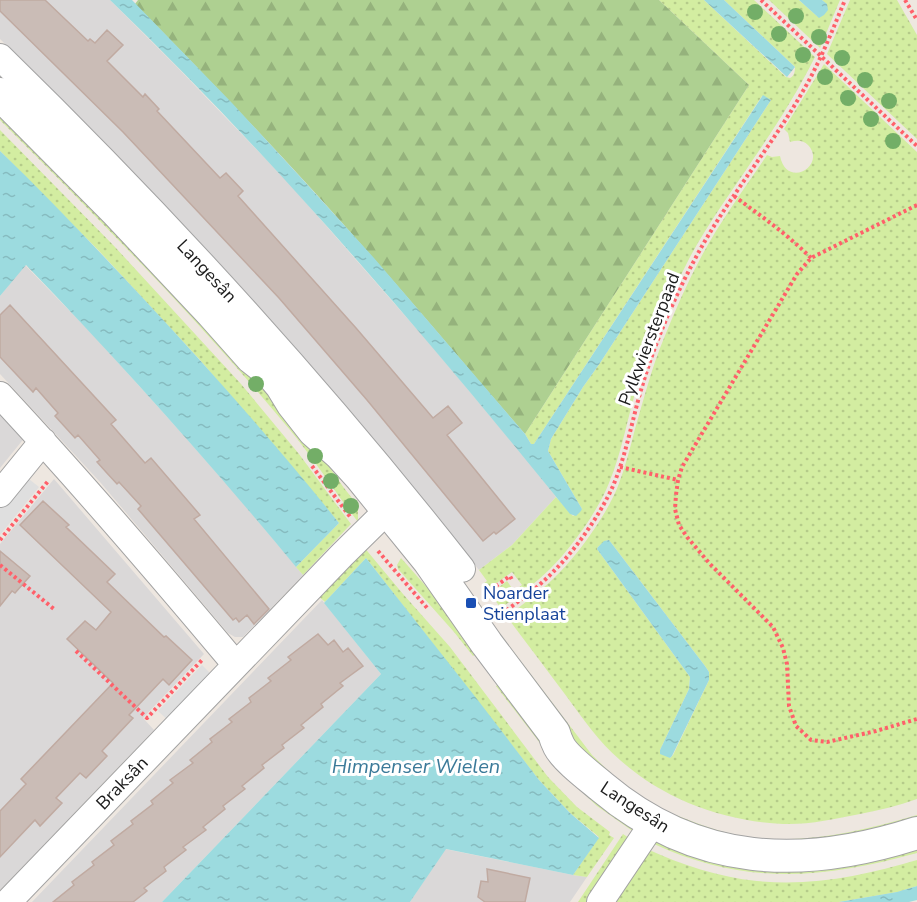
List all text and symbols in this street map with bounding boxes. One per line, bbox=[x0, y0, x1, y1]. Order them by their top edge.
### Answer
street label: Langesân bbox=[172, 234, 242, 308]
street label: Pylkwiersterpaad bbox=[613, 269, 685, 409]
place label: Noarder Stienplaat bbox=[483, 581, 566, 626]
marker: Noarder Stienplaat bbox=[464, 596, 478, 610]
street label: Braksân bbox=[91, 751, 153, 815]
water label: Himpenser Wielen bbox=[332, 753, 500, 780]
street label: Langesân bbox=[596, 776, 674, 838]

